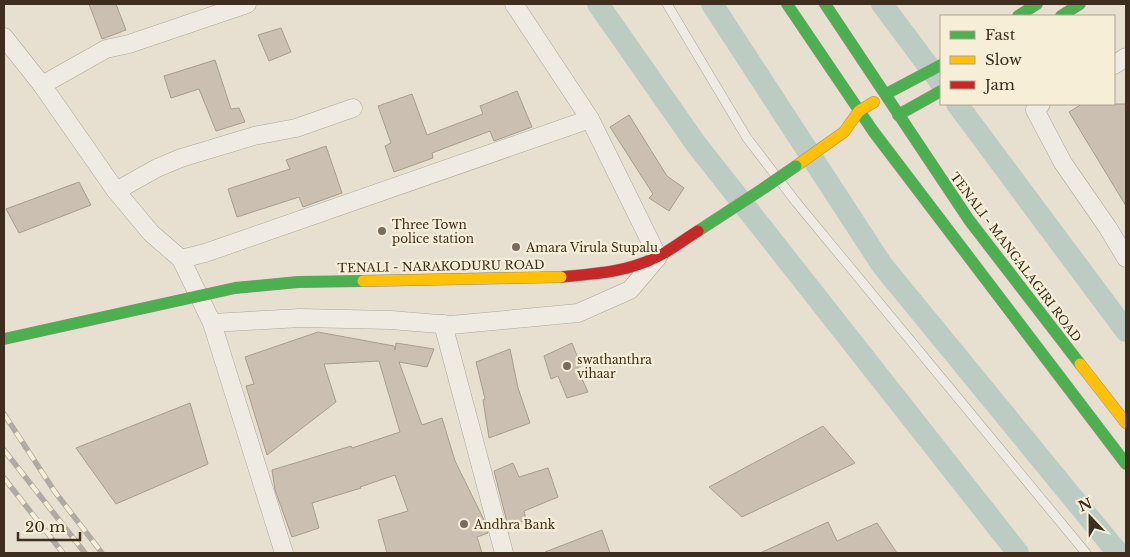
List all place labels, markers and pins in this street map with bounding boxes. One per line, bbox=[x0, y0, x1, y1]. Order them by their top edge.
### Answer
place label: Three Town police station bbox=[392, 217, 474, 246]
marker: Three Town police station bbox=[376, 225, 388, 237]
place label: Amara Virula Stupalu bbox=[525, 240, 658, 255]
marker: Amara Virula Stupalu bbox=[510, 241, 522, 253]
place label: swathanthra vihaar bbox=[577, 352, 652, 381]
marker: swathanthra vihaar bbox=[561, 360, 573, 372]
place label: Andhra Bank bbox=[473, 517, 556, 532]
marker: Andhra Bank bbox=[458, 518, 470, 530]

